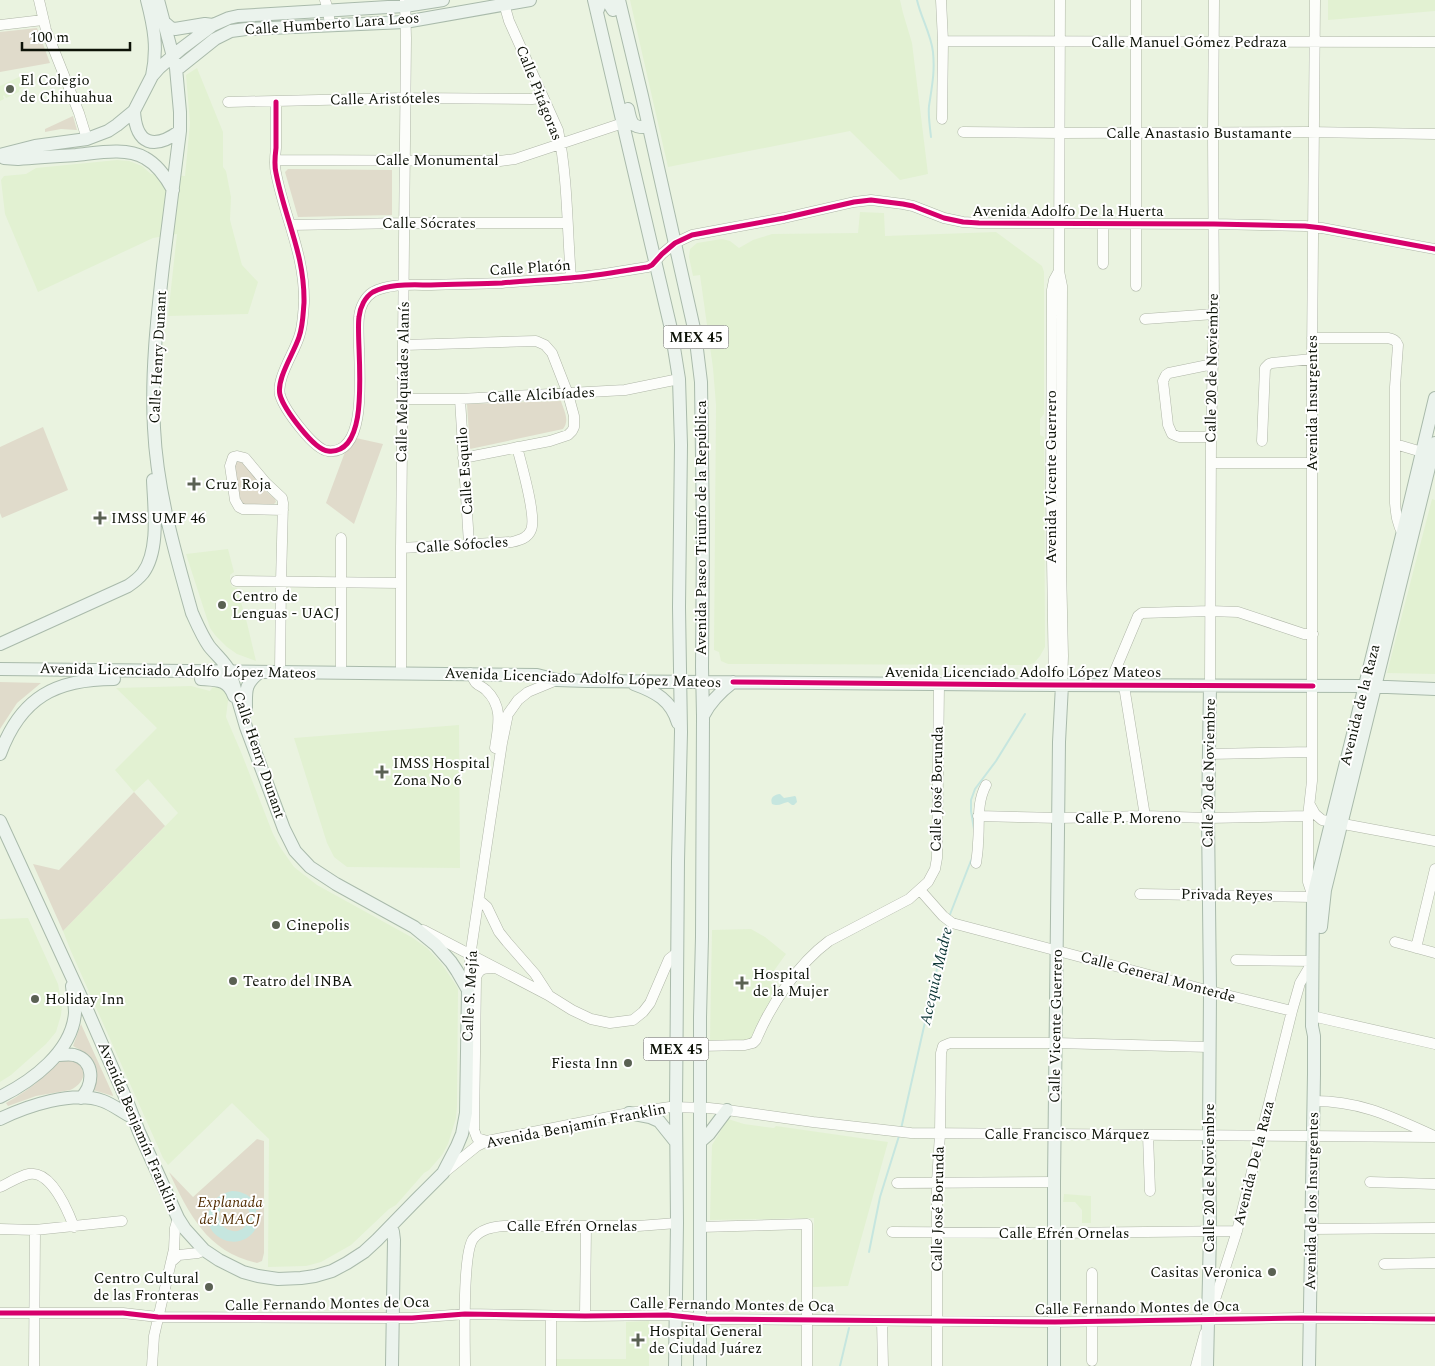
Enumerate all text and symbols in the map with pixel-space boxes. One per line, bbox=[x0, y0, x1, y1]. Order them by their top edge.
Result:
street label: Calle Humberto Lara Leos bbox=[244, 6, 420, 42]
scale bar bbox=[22, 20, 130, 52]
text: 100 m bbox=[30, 26, 69, 49]
street label: Calle Manuel Gómez Pedraza bbox=[1091, 31, 1288, 54]
street label: Calle Pitágoras bbox=[509, 42, 569, 144]
place label: El Colegio de Chihuahua bbox=[20, 69, 113, 109]
marker: El Colegio de Chihuahua bbox=[4, 83, 16, 95]
street label: Calle Aristóteles bbox=[330, 87, 440, 111]
street label: Calle Anastasio Bustamante bbox=[1106, 122, 1292, 145]
street label: Calle Monumental bbox=[375, 149, 499, 172]
street label: Avenida Adolfo De la Huerta bbox=[972, 200, 1164, 223]
street label: Calle Sócrates bbox=[382, 212, 476, 235]
street label: Calle Platón bbox=[489, 254, 572, 282]
street label: Calle Henry Dunant bbox=[143, 290, 173, 424]
street label: Calle 20 de Noviembre bbox=[1199, 293, 1225, 443]
street label: Calle Melquíades Alanís bbox=[390, 301, 416, 463]
road number: MEX 45 bbox=[664, 326, 728, 348]
street label: Avenida Insurgentes bbox=[1301, 335, 1324, 471]
street label: Calle Alcibíades bbox=[487, 381, 595, 409]
street label: Avenida Vicente Guerrero bbox=[1040, 390, 1063, 564]
street label: Avenida Paseo Triunfo de la República bbox=[690, 400, 713, 656]
street label: Calle Esquilo bbox=[450, 426, 480, 516]
place label: Cruz Roja bbox=[205, 473, 272, 496]
marker: Cruz Roja bbox=[187, 477, 201, 491]
place label: IMSS UMF 46 bbox=[111, 507, 206, 530]
marker: IMSS UMF 46 bbox=[93, 511, 107, 525]
street label: Calle Sófocles bbox=[415, 530, 509, 560]
place label: Centro de Lenguas - UACJ bbox=[232, 585, 340, 625]
marker: Centro de Lenguas - UACJ bbox=[216, 599, 228, 611]
street label: Avenida de la Raza bbox=[1334, 641, 1386, 768]
street label: Avenida Licenciado Adolfo López Mateos bbox=[39, 657, 317, 685]
street label: Avenida Licenciado Adolfo López Mateos bbox=[885, 661, 1161, 684]
street label: Avenida Licenciado Adolfo López Mateos bbox=[444, 662, 722, 694]
street label: Calle Henry Dunant bbox=[226, 688, 292, 822]
street label: Calle 20 de Noviembre bbox=[1196, 698, 1222, 848]
street label: Calle José Borunda bbox=[924, 725, 950, 852]
place label: IMSS Hospital Zona No 6 bbox=[393, 752, 490, 792]
marker: IMSS Hospital Zona No 6 bbox=[375, 765, 389, 779]
street label: Calle P. Moreno bbox=[1075, 807, 1181, 830]
street label: Privada Reyes bbox=[1181, 883, 1273, 907]
place label: Cinepolis bbox=[286, 914, 350, 937]
marker: Cinepolis bbox=[270, 919, 282, 931]
water label: Acequia Madre bbox=[913, 925, 959, 1028]
street label: Calle General Monterde bbox=[1078, 945, 1238, 1009]
street label: Calle S. Mejía bbox=[456, 949, 484, 1042]
street label: Calle Vicente Guerrero bbox=[1043, 949, 1069, 1103]
place label: Hospital de la Mujer bbox=[753, 963, 829, 1003]
place label: Teatro del INBA bbox=[243, 970, 353, 993]
marker: Teatro del INBA bbox=[227, 975, 239, 987]
marker: Hospital de la Mujer bbox=[735, 976, 749, 990]
place label: Holiday Inn bbox=[45, 988, 125, 1011]
marker: Holiday Inn bbox=[29, 993, 41, 1005]
street label: Avenida Benjamín Franklin bbox=[92, 1038, 184, 1216]
road number: MEX 45 bbox=[644, 1038, 708, 1060]
place label: Fiesta Inn bbox=[551, 1052, 618, 1075]
marker: Fiesta Inn bbox=[622, 1057, 634, 1069]
street label: Avenida Benjamín Franklin bbox=[484, 1097, 668, 1155]
street label: Avenida De la Raza bbox=[1227, 1098, 1281, 1228]
street label: Calle 20 de Noviembre bbox=[1198, 1103, 1221, 1253]
street label: Avenida de los Insurgentes bbox=[1299, 1112, 1325, 1290]
street label: Calle Francisco Márquez bbox=[984, 1123, 1150, 1146]
street label: Calle José Borunda bbox=[925, 1145, 951, 1272]
park label: Explanada del MACJ bbox=[197, 1191, 263, 1231]
street label: Calle Efrén Ornelas bbox=[507, 1215, 637, 1238]
street label: Calle Efrén Ornelas bbox=[999, 1222, 1129, 1245]
place label: Casitas Veronica bbox=[1150, 1261, 1263, 1284]
marker: Casitas Veronica bbox=[1266, 1266, 1278, 1278]
place label: Centro Cultural de las Fronteras bbox=[94, 1267, 199, 1307]
marker: Centro Cultural de las Fronteras bbox=[203, 1281, 215, 1293]
street label: Calle Fernando Montes de Oca bbox=[224, 1291, 430, 1317]
street label: Calle Fernando Montes de Oca bbox=[629, 1292, 835, 1318]
street label: Calle Fernando Montes de Oca bbox=[1034, 1295, 1240, 1321]
place label: Hospital General de Ciudad Juárez bbox=[649, 1320, 762, 1360]
marker: Hospital General de Ciudad Juárez bbox=[631, 1333, 645, 1347]

